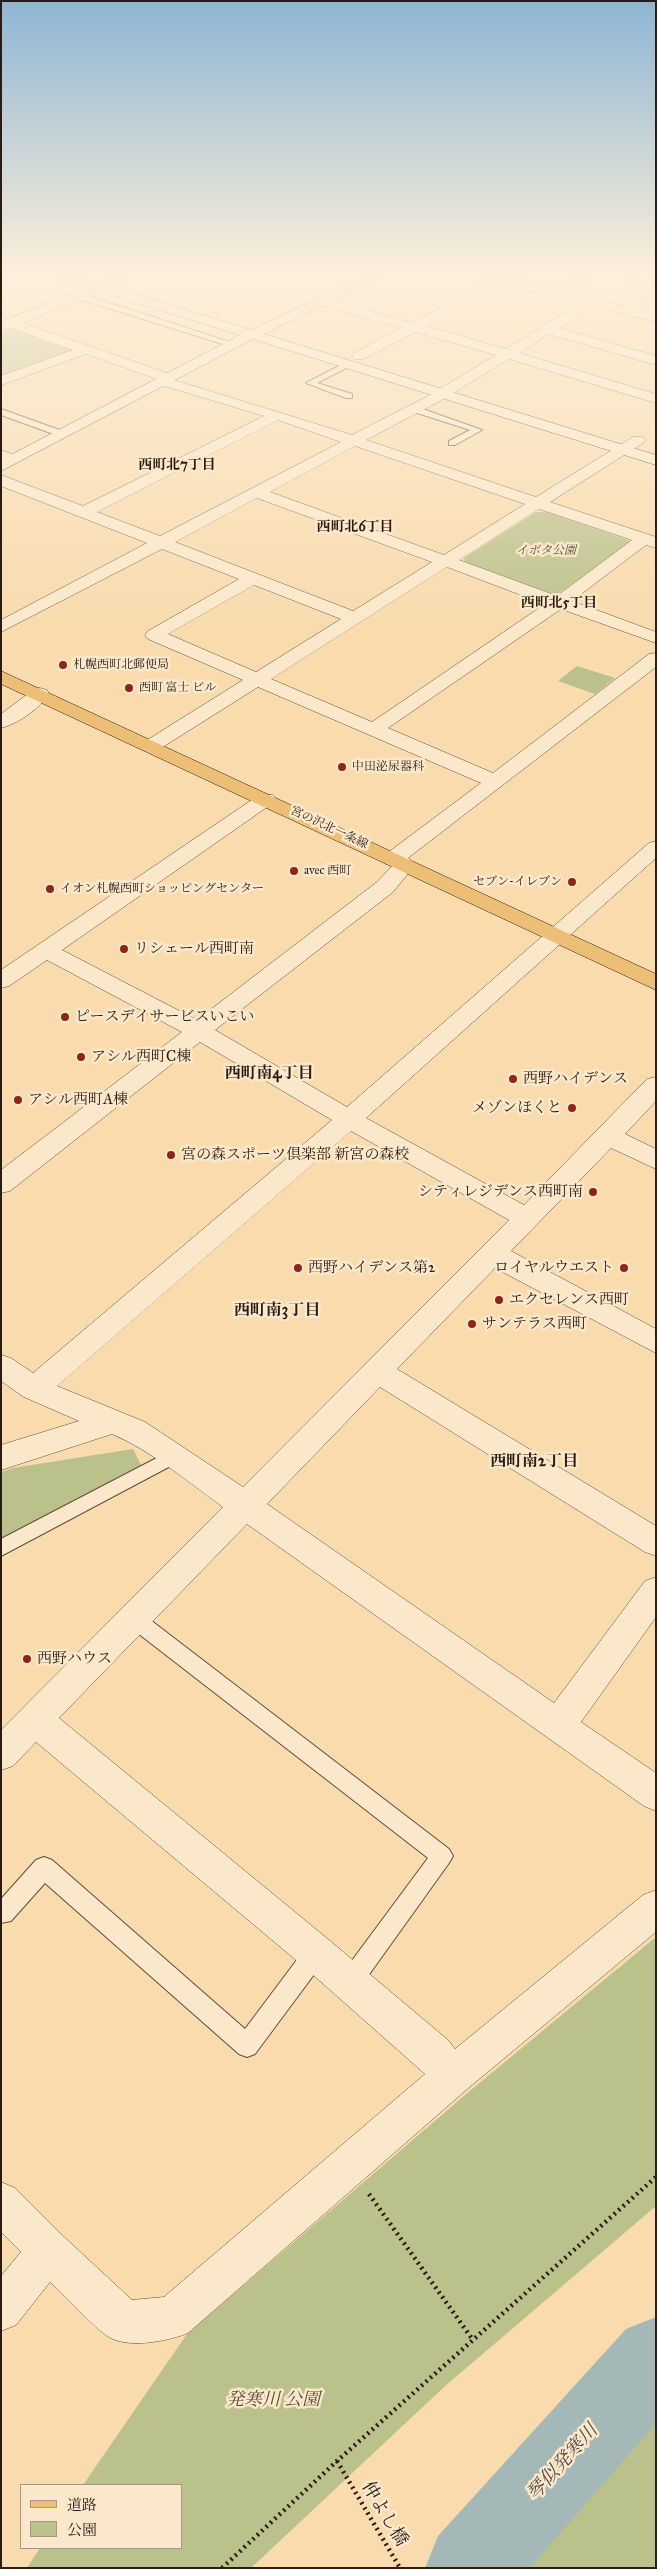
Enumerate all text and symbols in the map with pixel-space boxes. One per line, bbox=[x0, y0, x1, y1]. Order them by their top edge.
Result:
district label: 西町北7丁目 bbox=[138, 458, 216, 474]
district label: 西町北6丁目 bbox=[316, 520, 394, 536]
park label: イボタ公園 bbox=[516, 544, 576, 558]
district label: 西町北5丁目 bbox=[521, 596, 597, 612]
place label: 札幌西町北郵便局 bbox=[73, 658, 169, 672]
marker: 札幌西町北郵便局 bbox=[57, 659, 69, 671]
place label: 西町 富士 ビル bbox=[139, 681, 216, 695]
marker: 西町 富士 ビル bbox=[123, 682, 135, 694]
place label: 中田泌尿器科 bbox=[352, 760, 424, 774]
marker: 中田泌尿器科 bbox=[336, 761, 348, 773]
street label: 宮の沢北一条線 bbox=[288, 804, 370, 852]
place label: avec 西町 bbox=[304, 864, 351, 878]
marker: avec 西町 bbox=[288, 865, 300, 877]
place label: セブン-イレブン bbox=[473, 875, 562, 889]
marker: セブン-イレブン bbox=[566, 876, 578, 888]
place label: イオン札幌西町ショッピングセンター bbox=[60, 882, 264, 896]
marker: イオン札幌西町ショッピングセンター bbox=[44, 883, 56, 895]
place label: リシェール西町南 bbox=[134, 940, 254, 958]
marker: リシェール西町南 bbox=[118, 943, 130, 955]
place label: ピースデイサービスいこい bbox=[75, 1008, 254, 1026]
marker: ピースデイサービスいこい bbox=[59, 1011, 71, 1023]
place label: アシル西町C棟 bbox=[91, 1048, 191, 1066]
marker: アシル西町C棟 bbox=[75, 1051, 87, 1063]
district label: 西町南4丁目 bbox=[225, 1064, 313, 1084]
place label: 西野ハイデンス bbox=[523, 1070, 628, 1088]
marker: 西野ハイデンス bbox=[507, 1073, 519, 1085]
place label: アシル西町A棟 bbox=[28, 1091, 128, 1109]
marker: アシル西町A棟 bbox=[12, 1094, 24, 1106]
place label: メゾンほくと bbox=[472, 1099, 562, 1117]
marker: メゾンほくと bbox=[566, 1102, 578, 1114]
place label: 宮の森スポーツ倶楽部 新宮の森校 bbox=[181, 1146, 409, 1164]
marker: 宮の森スポーツ倶楽部 新宮の森校 bbox=[165, 1149, 177, 1161]
place label: シティレジデンス西町南 bbox=[418, 1183, 583, 1201]
marker: シティレジデンス西町南 bbox=[587, 1186, 599, 1198]
place label: 西野ハイデンス第2 bbox=[308, 1259, 435, 1277]
place label: ロイヤルウエスト bbox=[494, 1259, 614, 1277]
marker: 西野ハイデンス第2 bbox=[292, 1262, 304, 1274]
marker: ロイヤルウエスト bbox=[618, 1262, 630, 1274]
place label: エクセレンス西町 bbox=[509, 1291, 629, 1309]
marker: エクセレンス西町 bbox=[493, 1294, 505, 1306]
district label: 西町南3丁目 bbox=[234, 1301, 320, 1321]
place label: サンテラス西町 bbox=[482, 1315, 587, 1333]
marker: サンテラス西町 bbox=[466, 1318, 478, 1330]
district label: 西町南2丁目 bbox=[490, 1452, 578, 1472]
place label: 西野ハウス bbox=[37, 1650, 112, 1668]
marker: 西野ハウス bbox=[21, 1653, 33, 1665]
park label: 発寒川 公園 bbox=[226, 2390, 320, 2412]
water label: 琴似発寒川 bbox=[523, 2420, 603, 2506]
street label: 仲よし橋 bbox=[356, 2478, 412, 2550]
legend bbox=[20, 2484, 182, 2549]
text: 道路 bbox=[67, 2496, 97, 2514]
text: 公園 bbox=[67, 2521, 97, 2539]

